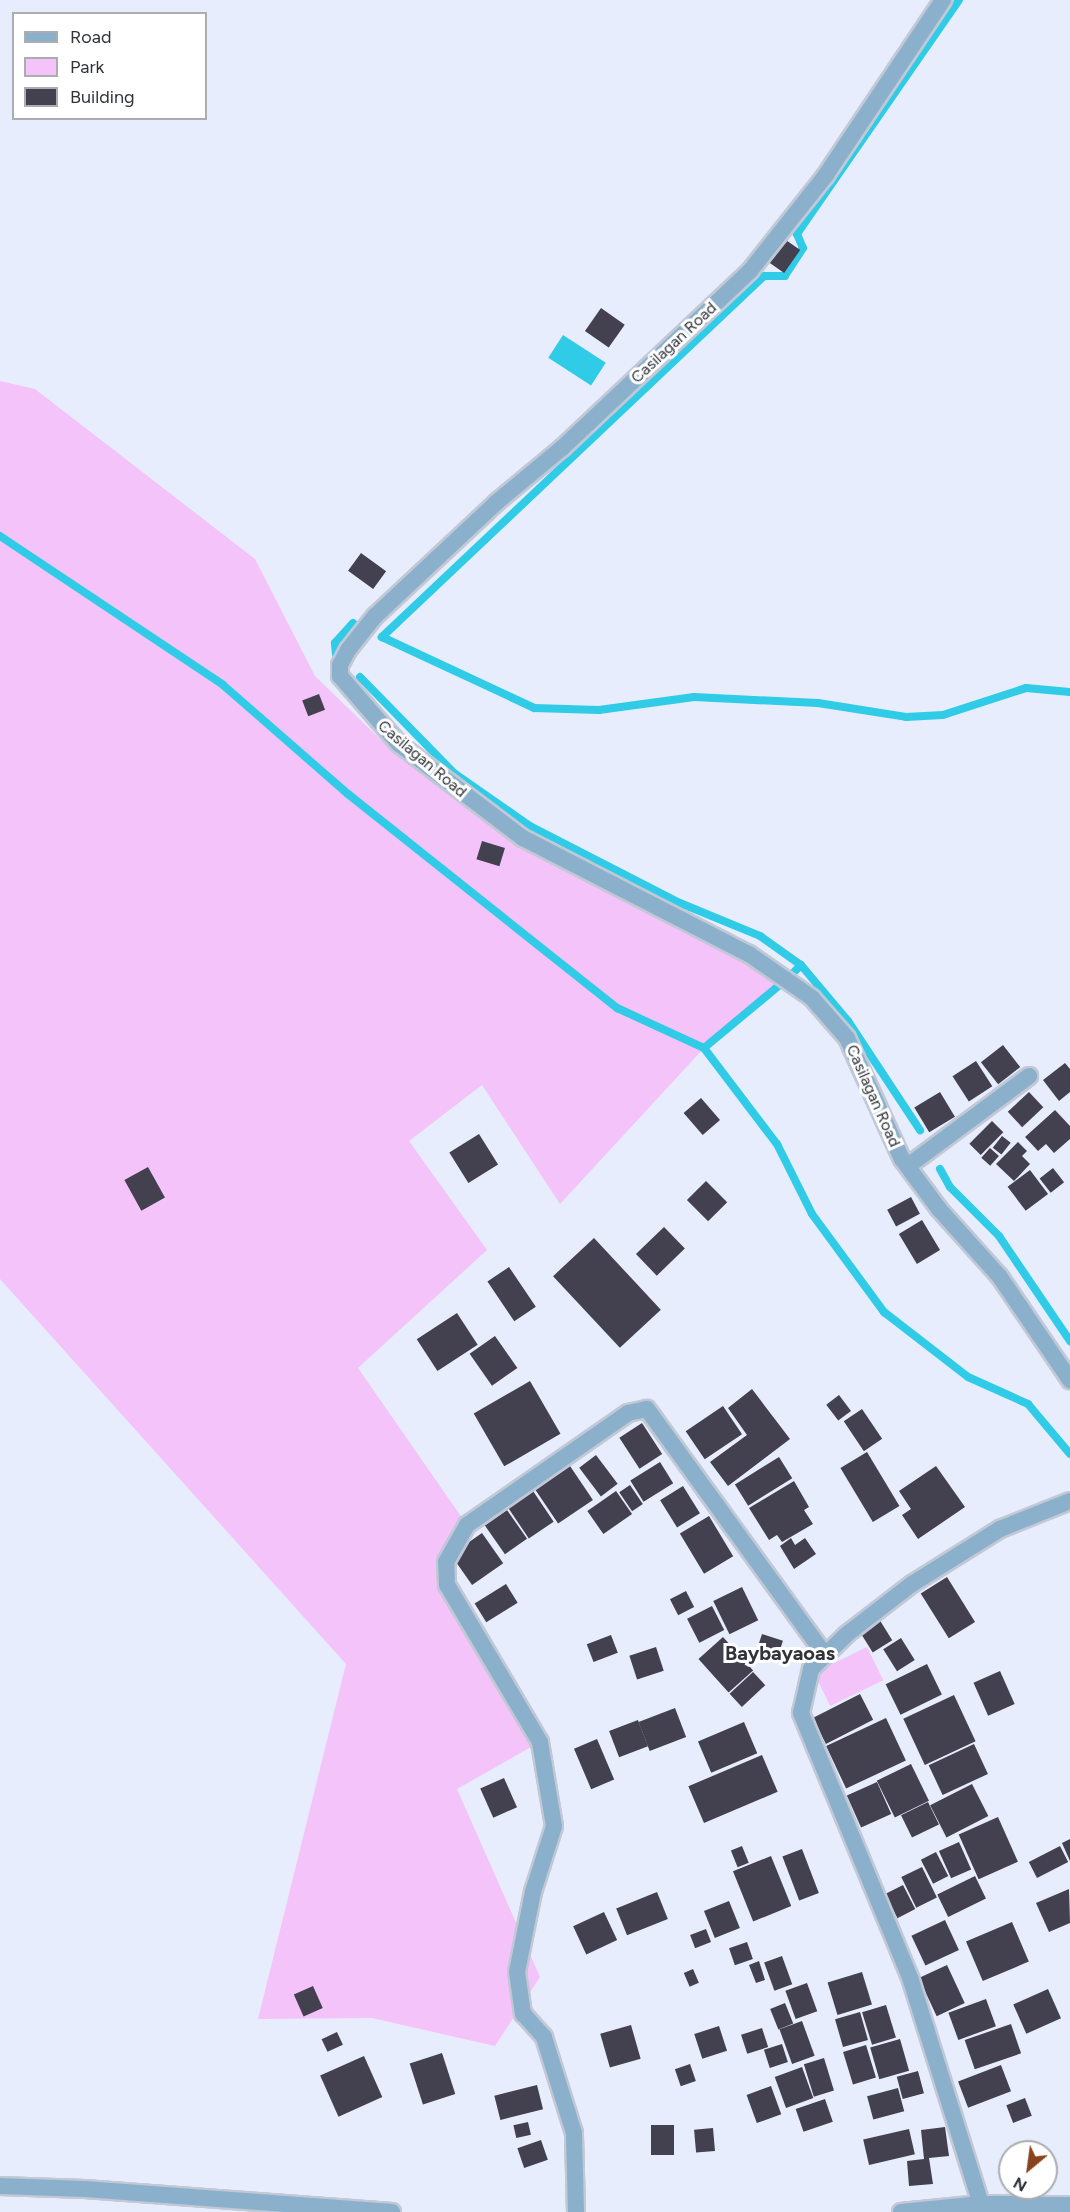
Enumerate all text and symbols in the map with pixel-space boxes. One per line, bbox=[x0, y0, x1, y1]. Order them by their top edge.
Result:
legend bbox=[12, 12, 207, 120]
text: Road bbox=[70, 26, 111, 48]
text: Park bbox=[70, 56, 104, 78]
text: Building bbox=[70, 86, 135, 108]
street label: Casilagan Road bbox=[627, 299, 721, 387]
street label: Casilagan Road bbox=[374, 716, 470, 802]
street label: Casilagan Road bbox=[842, 1042, 904, 1150]
district label: Baybayaoas bbox=[725, 1641, 835, 1665]
north arrow bbox=[998, 2140, 1058, 2200]
text: N bbox=[1010, 2173, 1030, 2196]

